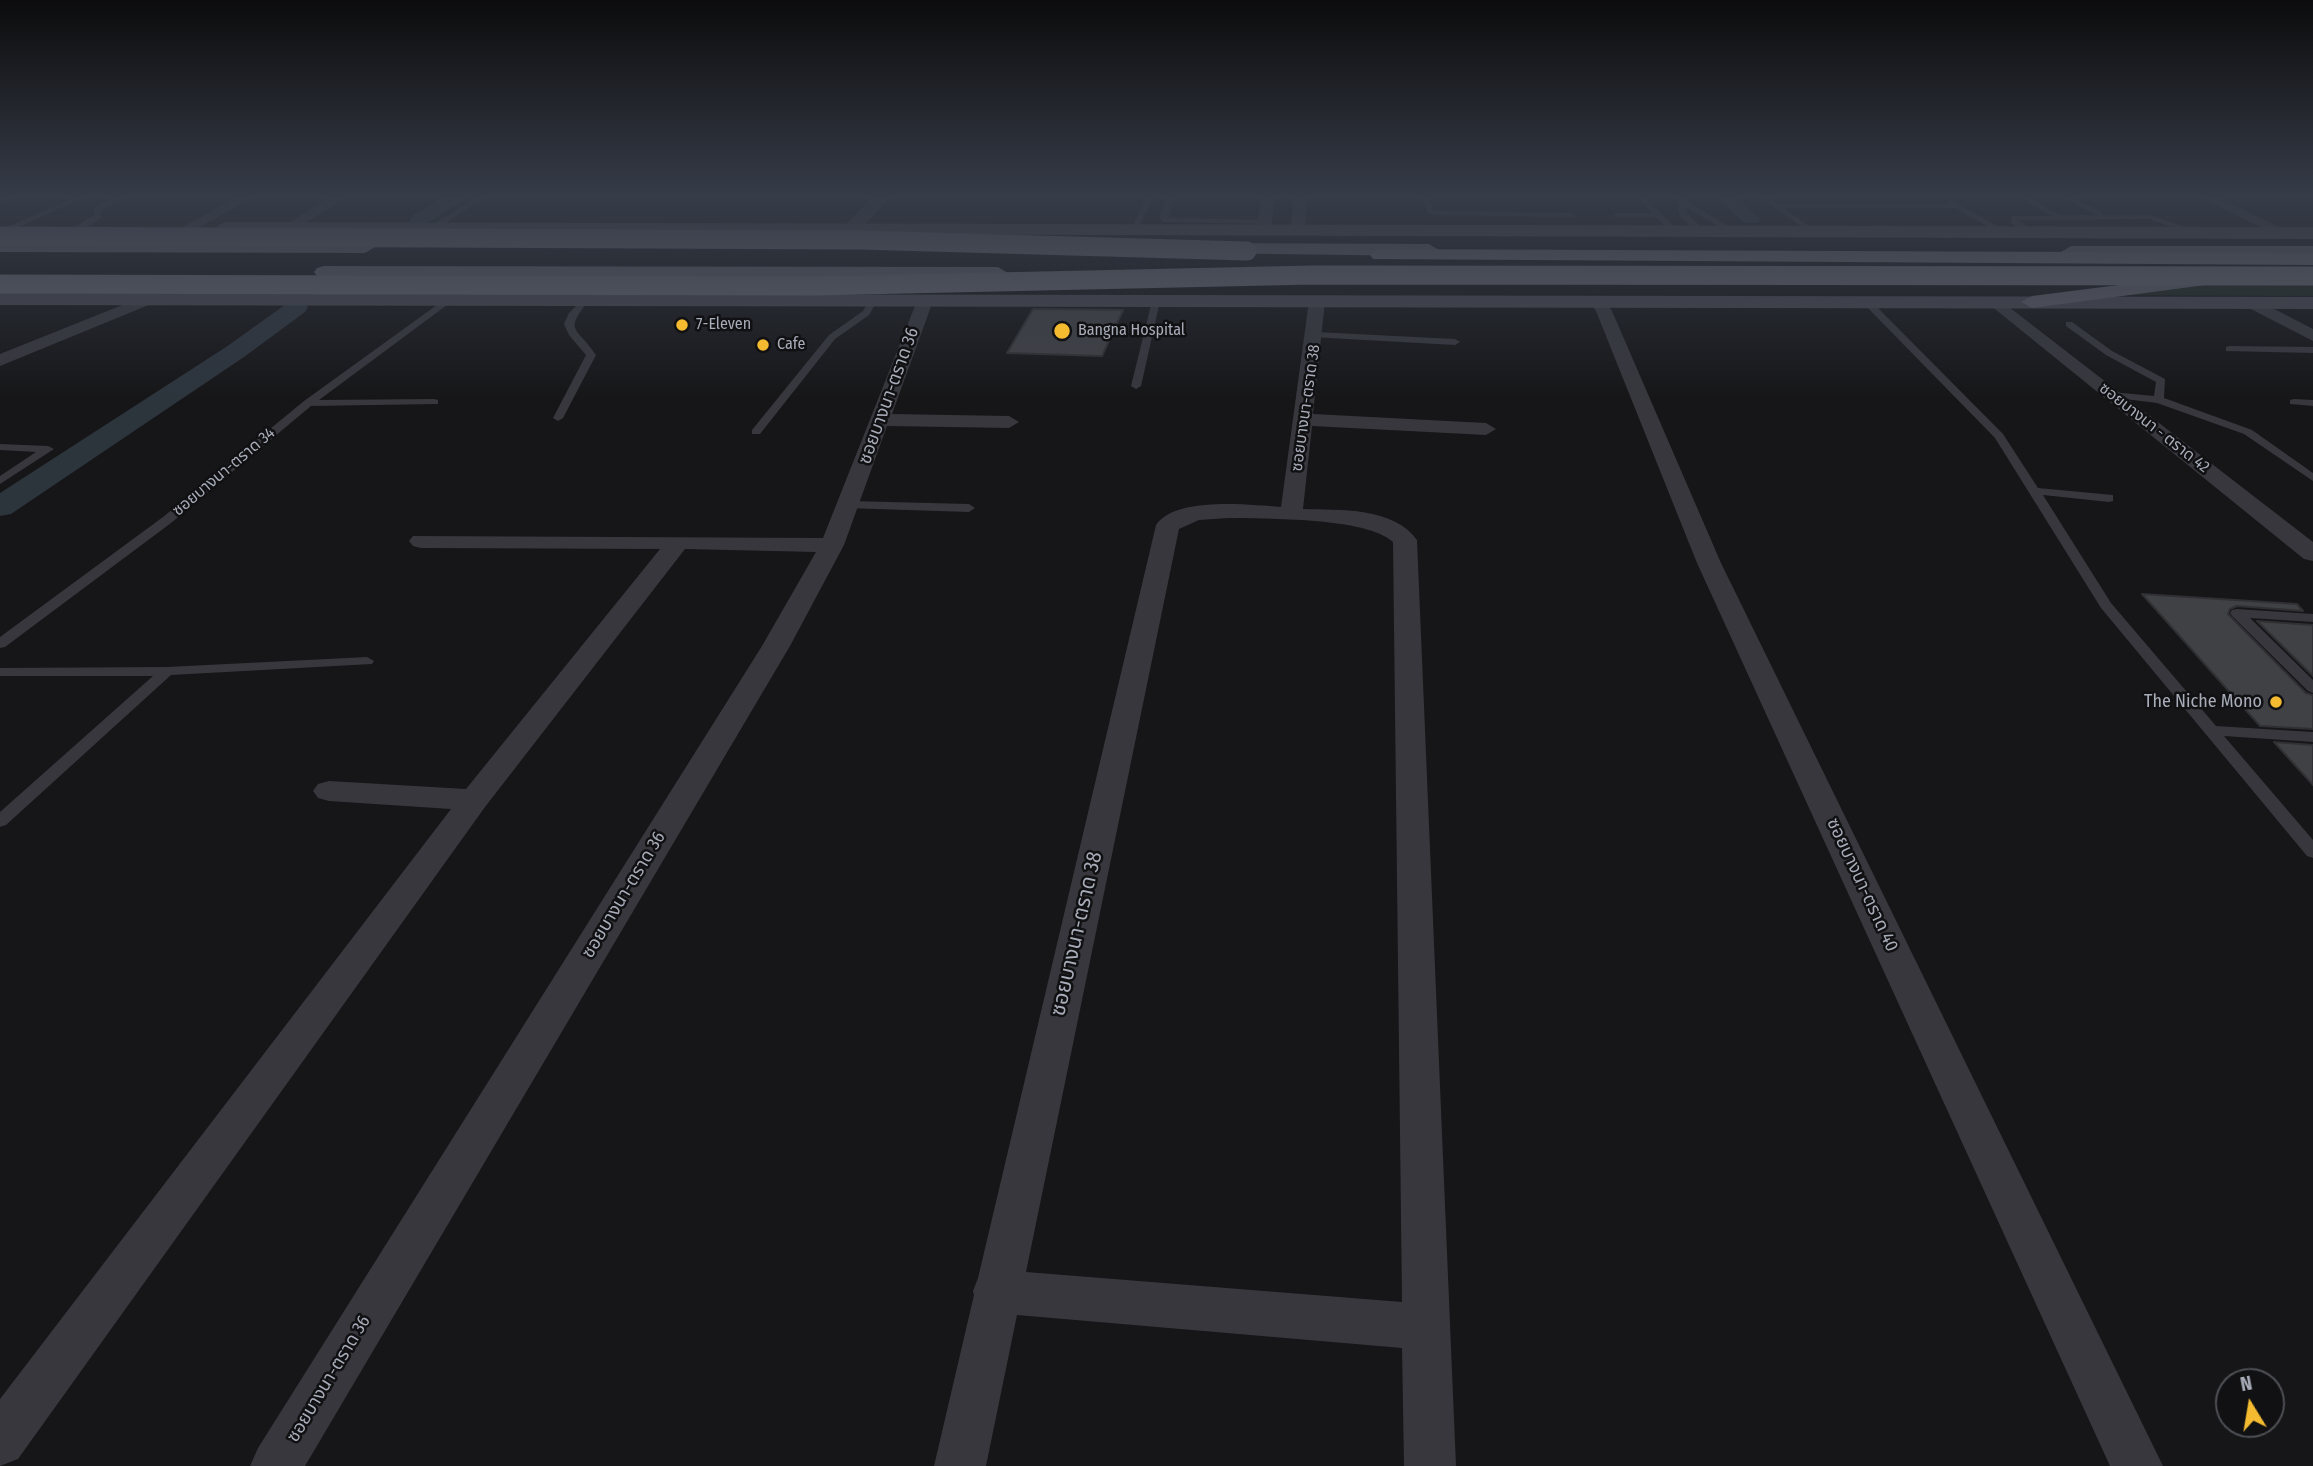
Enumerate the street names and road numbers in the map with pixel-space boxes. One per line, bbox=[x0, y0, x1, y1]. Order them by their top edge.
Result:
street label: ซอยบางนา-ตราด 36 bbox=[854, 325, 924, 467]
street label: ซอยบางนา-ตราด 38 bbox=[1288, 343, 1324, 473]
street label: ซอยบางนา - ตราด 42 bbox=[2095, 379, 2213, 477]
street label: ซอยบางนา-ตราด 34 bbox=[169, 424, 279, 520]
street label: ซอยบางนา-ตราด 40 bbox=[1822, 815, 1902, 955]
street label: ซอยบางนา-ตราด 36 bbox=[578, 828, 670, 962]
street label: ซอยบางนา-ตราด 38 bbox=[1046, 849, 1108, 1019]
street label: ซอยบางนา-ตราด 36 bbox=[283, 1312, 375, 1446]

